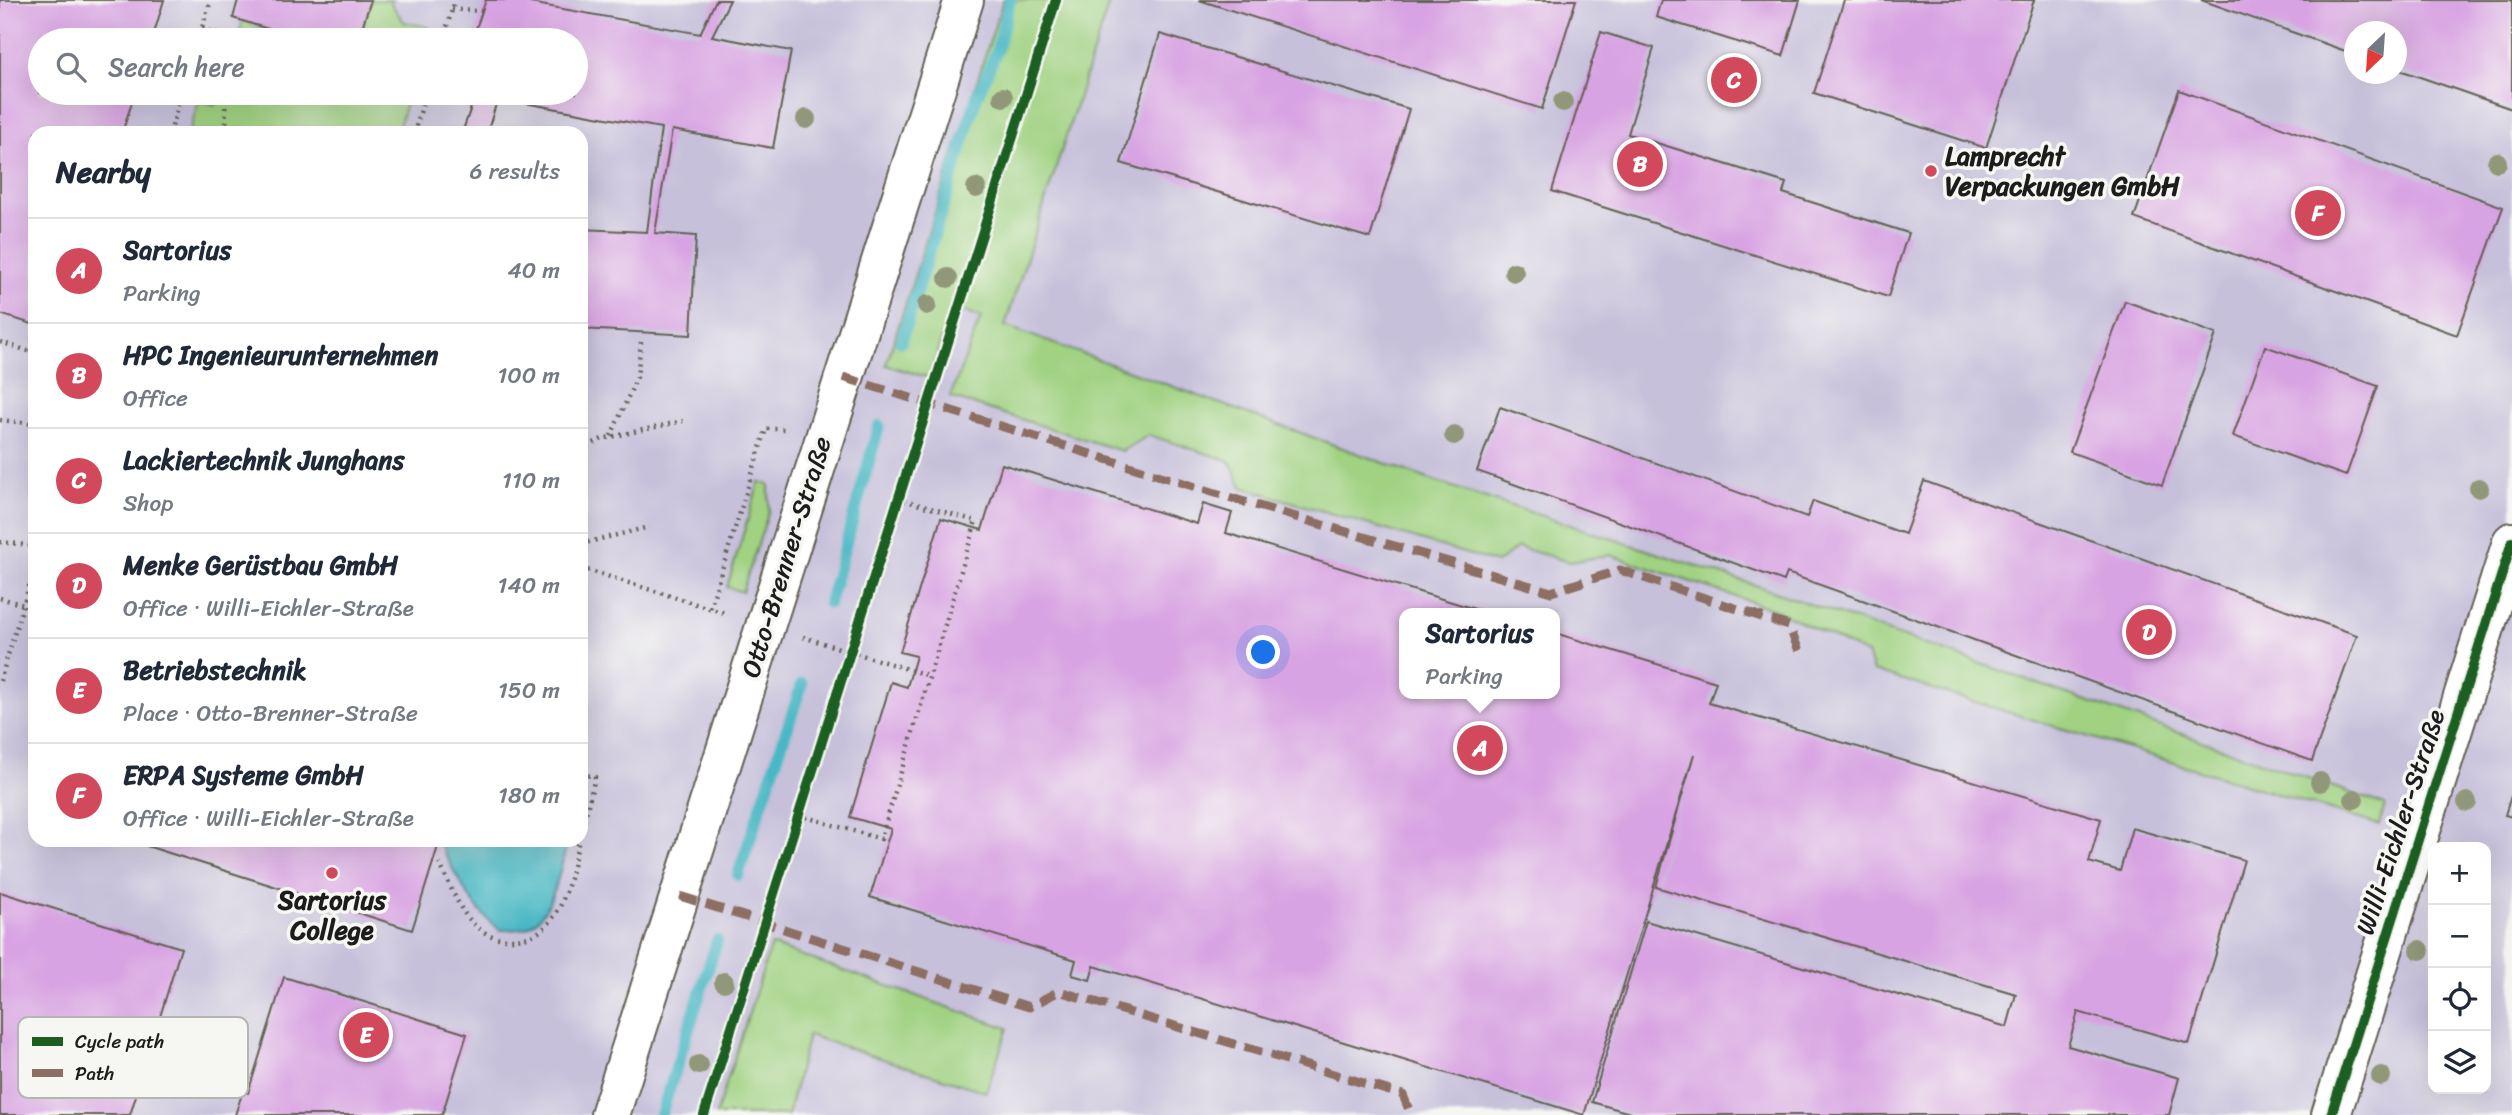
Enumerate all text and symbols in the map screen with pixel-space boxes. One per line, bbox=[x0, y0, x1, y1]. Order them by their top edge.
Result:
north arrow bbox=[2344, 21, 2407, 84]
search box bbox=[28, 28, 588, 105]
text: Search here bbox=[108, 44, 245, 90]
icon: search bbox=[52, 48, 90, 86]
pin: C bbox=[1711, 54, 1757, 106]
place label: Lamprecht Verpackungen GmbH bbox=[1945, 133, 2180, 209]
pin: B bbox=[1617, 138, 1663, 190]
text: Nearby bbox=[56, 145, 151, 199]
text: 6 results bbox=[470, 151, 560, 192]
marker: Lamprecht Verpackungen GmbH bbox=[1923, 163, 1939, 179]
pin: F bbox=[2295, 187, 2341, 239]
text: Sartorius bbox=[123, 227, 231, 273]
text: A bbox=[71, 250, 87, 291]
text: 40 m bbox=[507, 250, 560, 291]
text: Parking bbox=[123, 273, 201, 314]
text: HPC Ingenieurunternehmen bbox=[123, 332, 438, 378]
text: B bbox=[72, 355, 86, 396]
text: 100 m bbox=[497, 355, 560, 396]
text: Office bbox=[123, 378, 188, 419]
street label: Otto-Brenner-Straße bbox=[727, 431, 845, 683]
text: Lackiertechnik Junghans bbox=[123, 437, 404, 483]
text: C bbox=[72, 460, 86, 501]
text: 110 m bbox=[502, 460, 560, 501]
text: Shop bbox=[123, 483, 173, 524]
text: Menke Gerüstbau GmbH bbox=[123, 542, 398, 588]
text: D bbox=[72, 565, 86, 606]
text: 140 m bbox=[498, 565, 560, 606]
text: Office · Willi-Eichler-Straße bbox=[123, 588, 414, 629]
pin: D bbox=[2126, 606, 2172, 658]
popup bbox=[1399, 608, 1560, 699]
text: Sartorius bbox=[1425, 610, 1534, 656]
your location bbox=[1246, 635, 1280, 669]
text: Betriebstechnik bbox=[123, 647, 307, 693]
text: Parking bbox=[1425, 656, 1503, 697]
text: E bbox=[73, 670, 85, 711]
text: 150 m bbox=[498, 670, 560, 711]
text: Place · Otto-Brenner-Straße bbox=[123, 693, 418, 734]
street label: Willi-Eichler-Straße bbox=[2342, 703, 2458, 941]
pin: A bbox=[1457, 722, 1503, 774]
text: ERPA Systeme GmbH bbox=[123, 752, 364, 798]
text: F bbox=[73, 775, 85, 816]
text: 180 m bbox=[498, 775, 560, 816]
text: Office · Willi-Eichler-Straße bbox=[123, 798, 414, 839]
map controls bbox=[2428, 842, 2491, 1094]
button: + bbox=[2428, 842, 2491, 905]
marker: Sartorius College bbox=[324, 865, 340, 881]
place label: Sartorius College bbox=[277, 877, 387, 953]
button: − bbox=[2428, 905, 2491, 968]
button: locate bbox=[2428, 968, 2491, 1031]
pin: E bbox=[343, 1009, 389, 1061]
legend bbox=[18, 1017, 248, 1098]
text: Cycle path bbox=[75, 1025, 164, 1058]
button: layers bbox=[2428, 1031, 2491, 1094]
text: Path bbox=[75, 1057, 114, 1090]

